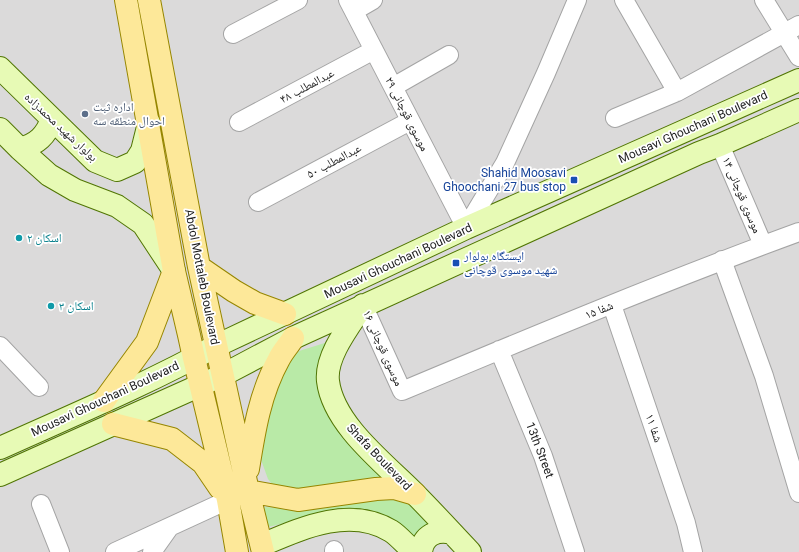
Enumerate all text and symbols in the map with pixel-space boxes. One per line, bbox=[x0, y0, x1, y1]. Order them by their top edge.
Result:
street label: عبدالمطلب ۴۸ bbox=[277, 66, 337, 107]
street label: موسوی قوچانی ۲۹ bbox=[382, 74, 432, 154]
street label: Mousavi Ghouchani Boulevard bbox=[616, 88, 770, 166]
street label: بولوار شهید محمدزاده bbox=[21, 90, 100, 165]
place label: اداره ثبت احوال منطقه سه bbox=[93, 100, 165, 128]
marker: اداره ثبت احوال منطقه سه bbox=[80, 109, 90, 119]
street label: عبدالمطلب ۵۰ bbox=[304, 141, 364, 182]
street label: موسوی قوچانی ۱۴ bbox=[720, 155, 764, 235]
place label: Shahid Moosavi Ghoochani 27 bus stop bbox=[443, 166, 566, 194]
marker: Shahid Moosavi Ghoochani 27 bus stop bbox=[569, 175, 579, 185]
street label: Abdol Mottaleb Boulevard bbox=[182, 208, 222, 346]
street label: Mousavi Ghouchani Boulevard bbox=[322, 221, 474, 301]
place label: اسکان ۲ bbox=[27, 231, 62, 245]
marker: اسکان ۲ bbox=[14, 233, 24, 243]
place label: ایستگاه بولوار شهید موسوی قوچانی bbox=[463, 249, 557, 277]
marker: ایستگاه بولوار شهید موسوی قوچانی bbox=[451, 258, 461, 268]
street label: شفا ۱۵ bbox=[583, 298, 615, 322]
place label: اسکان ۳ bbox=[59, 299, 94, 313]
marker: اسکان ۳ bbox=[46, 301, 56, 311]
street label: موسوی قوچانی ۱۶ bbox=[360, 308, 406, 388]
street label: Mousavi Ghouchani Boulevard bbox=[29, 359, 181, 439]
street label: شفا ۱۱ bbox=[643, 412, 665, 444]
street label: 13th Street bbox=[523, 420, 557, 480]
street label: Shafa Boulevard bbox=[344, 421, 414, 493]

